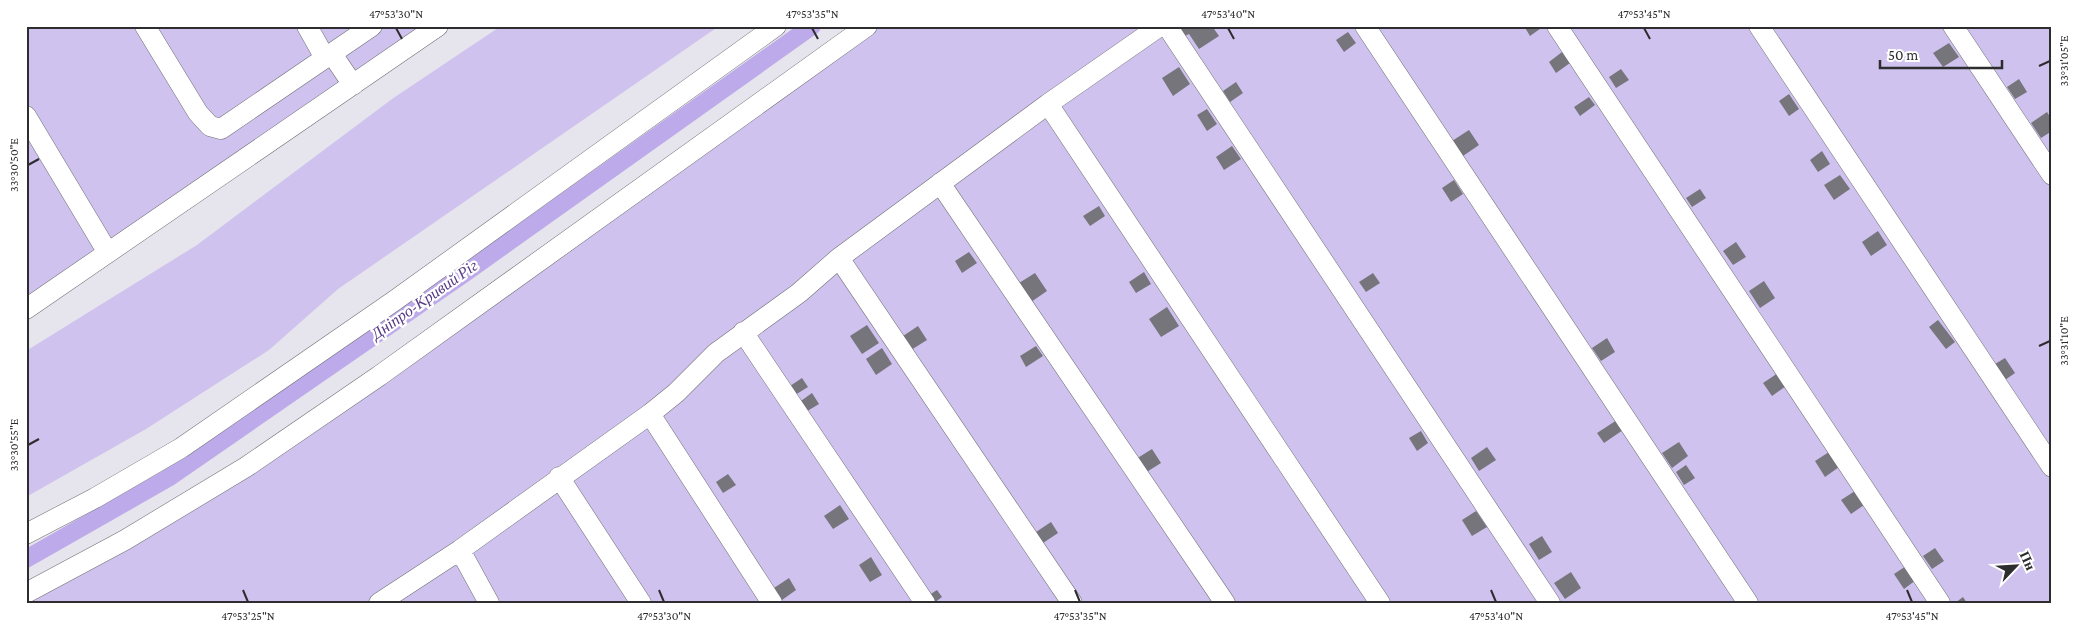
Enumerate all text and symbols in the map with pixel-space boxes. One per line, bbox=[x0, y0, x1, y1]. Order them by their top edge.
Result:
text: 47°53'30"N bbox=[369, 7, 423, 21]
text: 47°53'35"N bbox=[785, 7, 839, 21]
text: 47°53'40"N bbox=[1201, 7, 1255, 21]
text: 47°53'45"N bbox=[1617, 7, 1671, 21]
text: 33°31'05"E bbox=[2057, 35, 2071, 86]
scale bar bbox=[1880, 38, 2003, 70]
text: 50 m bbox=[1888, 47, 1918, 63]
text: 33°30'50"E bbox=[7, 138, 21, 192]
water label: Дніпро-Кривий Ріг bbox=[366, 256, 481, 344]
text: 33°31'10"E bbox=[2057, 316, 2071, 366]
text: 33°30'55"E bbox=[7, 418, 21, 471]
north arrow bbox=[1990, 542, 2040, 592]
text: Пн bbox=[2017, 549, 2039, 572]
text: 47°53'25"N bbox=[221, 609, 275, 623]
text: 47°53'30"N bbox=[637, 609, 691, 623]
text: 47°53'35"N bbox=[1053, 609, 1107, 623]
text: 47°53'40"N bbox=[1469, 609, 1523, 623]
text: 47°53'45"N bbox=[1885, 609, 1939, 623]

